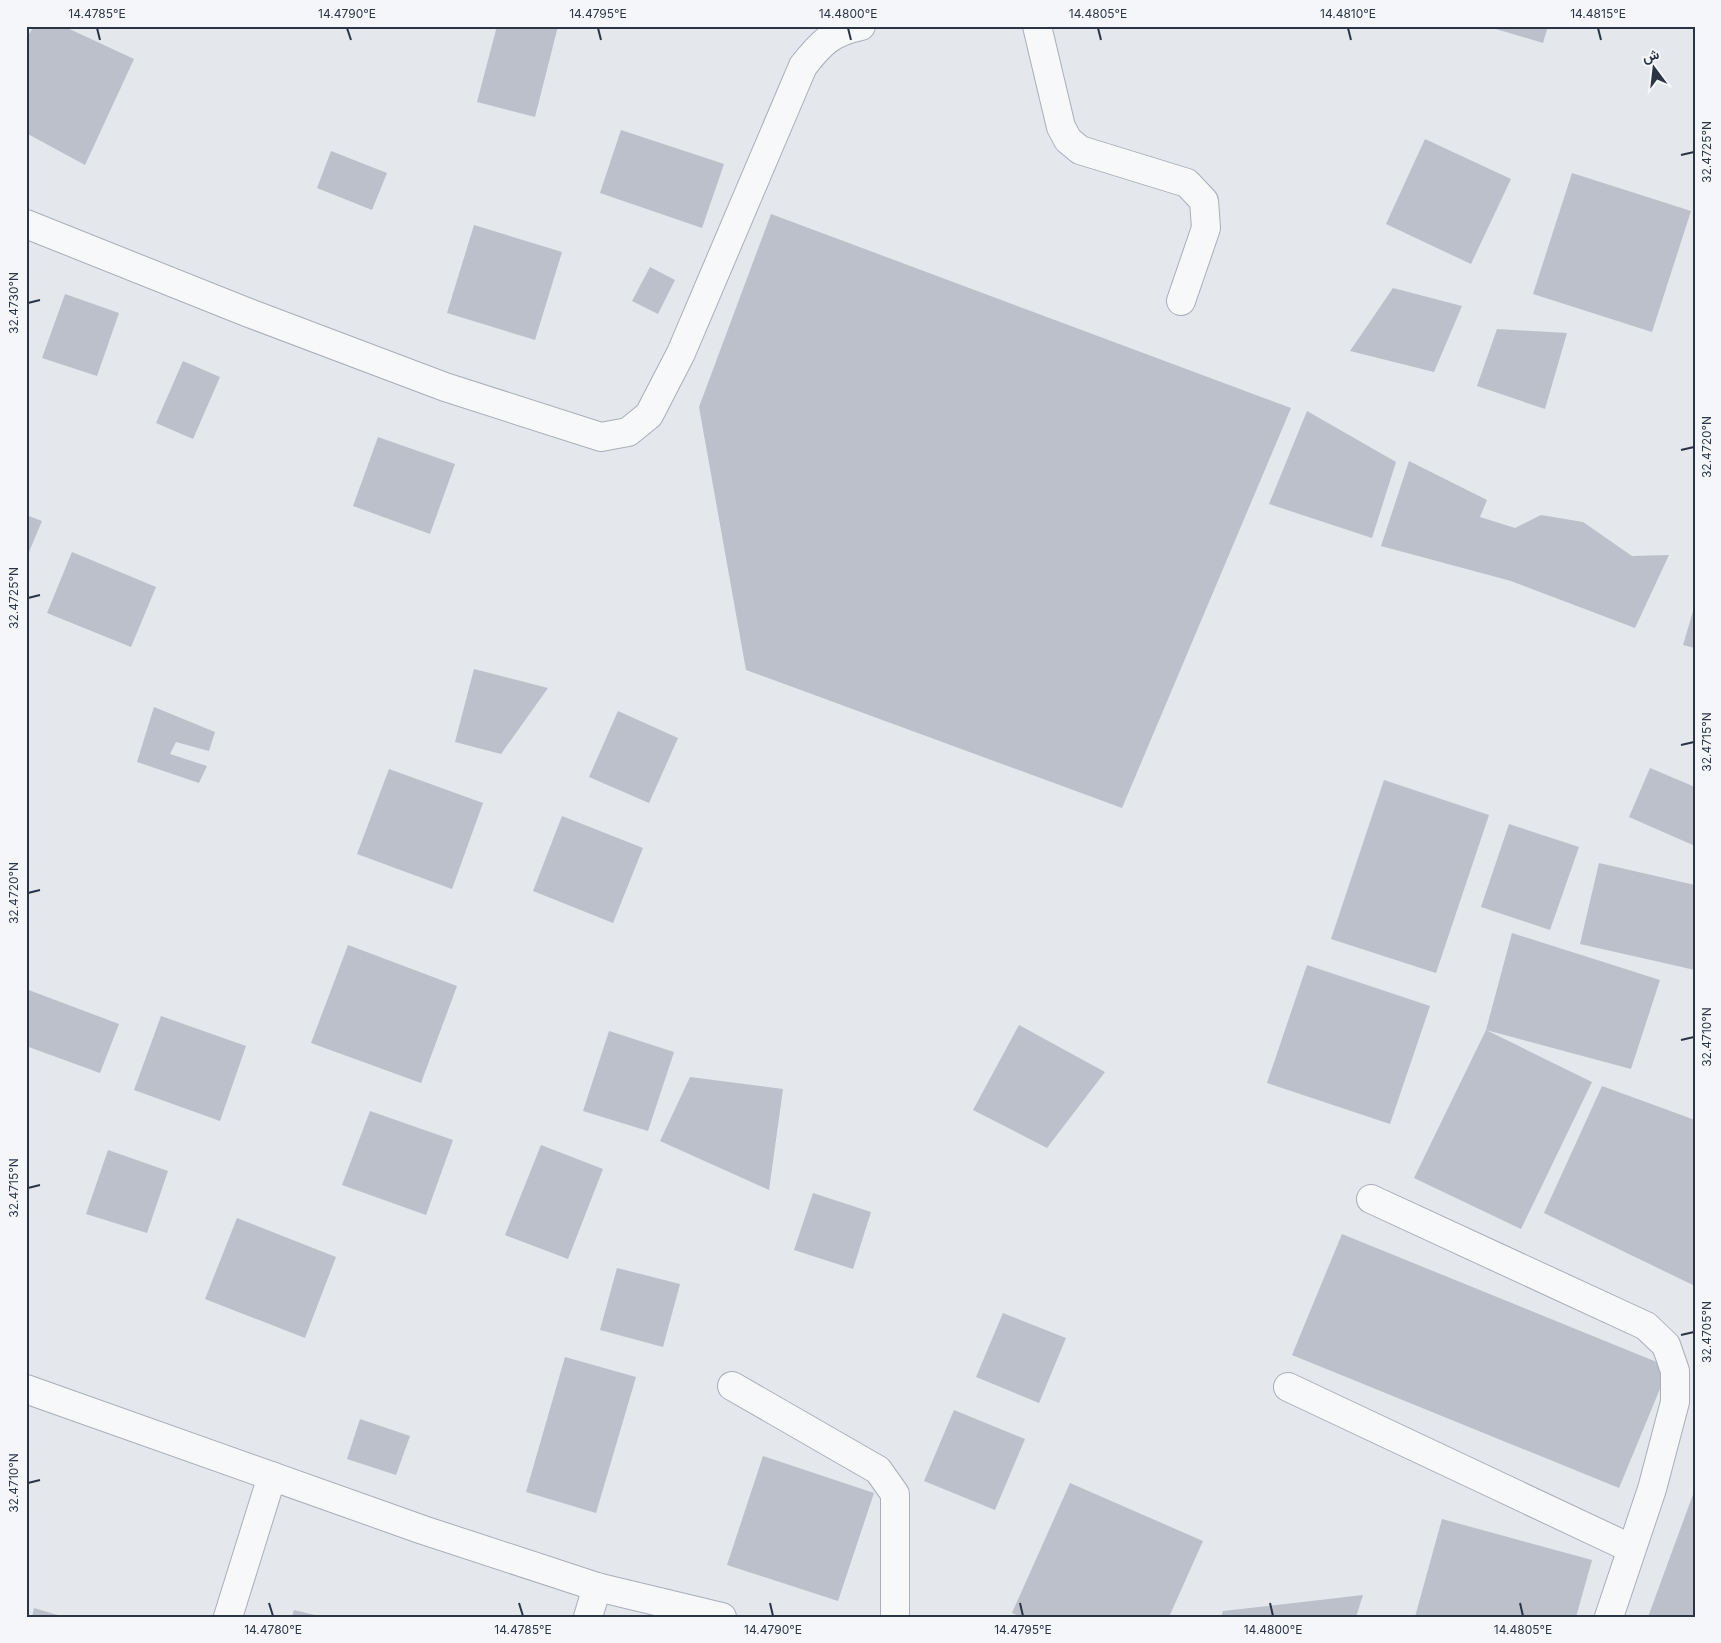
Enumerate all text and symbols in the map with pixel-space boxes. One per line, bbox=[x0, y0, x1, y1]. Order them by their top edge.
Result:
text: 14.4785°E bbox=[68, 6, 126, 21]
text: 14.4790°E bbox=[318, 6, 376, 21]
text: 14.4795°E bbox=[569, 6, 627, 21]
text: 14.4800°E bbox=[819, 6, 877, 21]
text: 14.4805°E bbox=[1069, 6, 1127, 21]
text: 14.4810°E bbox=[1320, 6, 1376, 21]
text: 14.4815°E bbox=[1570, 6, 1626, 21]
north arrow bbox=[1628, 42, 1678, 92]
text: ش bbox=[1640, 45, 1661, 66]
text: 32.4725°N bbox=[1699, 121, 1714, 183]
text: 32.4730°N bbox=[6, 272, 21, 334]
text: 32.4720°N bbox=[1699, 416, 1714, 478]
text: 32.4725°N bbox=[6, 567, 21, 629]
text: 32.4715°N bbox=[1699, 712, 1714, 772]
text: 32.4720°N bbox=[6, 862, 21, 924]
text: 32.4710°N bbox=[1699, 1007, 1714, 1067]
text: 32.4715°N bbox=[6, 1158, 21, 1218]
text: 32.4705°N bbox=[1699, 1301, 1714, 1363]
text: 32.4710°N bbox=[6, 1453, 21, 1513]
text: 14.4780°E bbox=[244, 1622, 302, 1637]
text: 14.4785°E bbox=[494, 1622, 552, 1637]
text: 14.4790°E bbox=[744, 1622, 802, 1637]
text: 14.4795°E bbox=[994, 1622, 1052, 1637]
text: 14.4800°E bbox=[1244, 1622, 1302, 1637]
text: 14.4805°E bbox=[1494, 1622, 1552, 1637]

